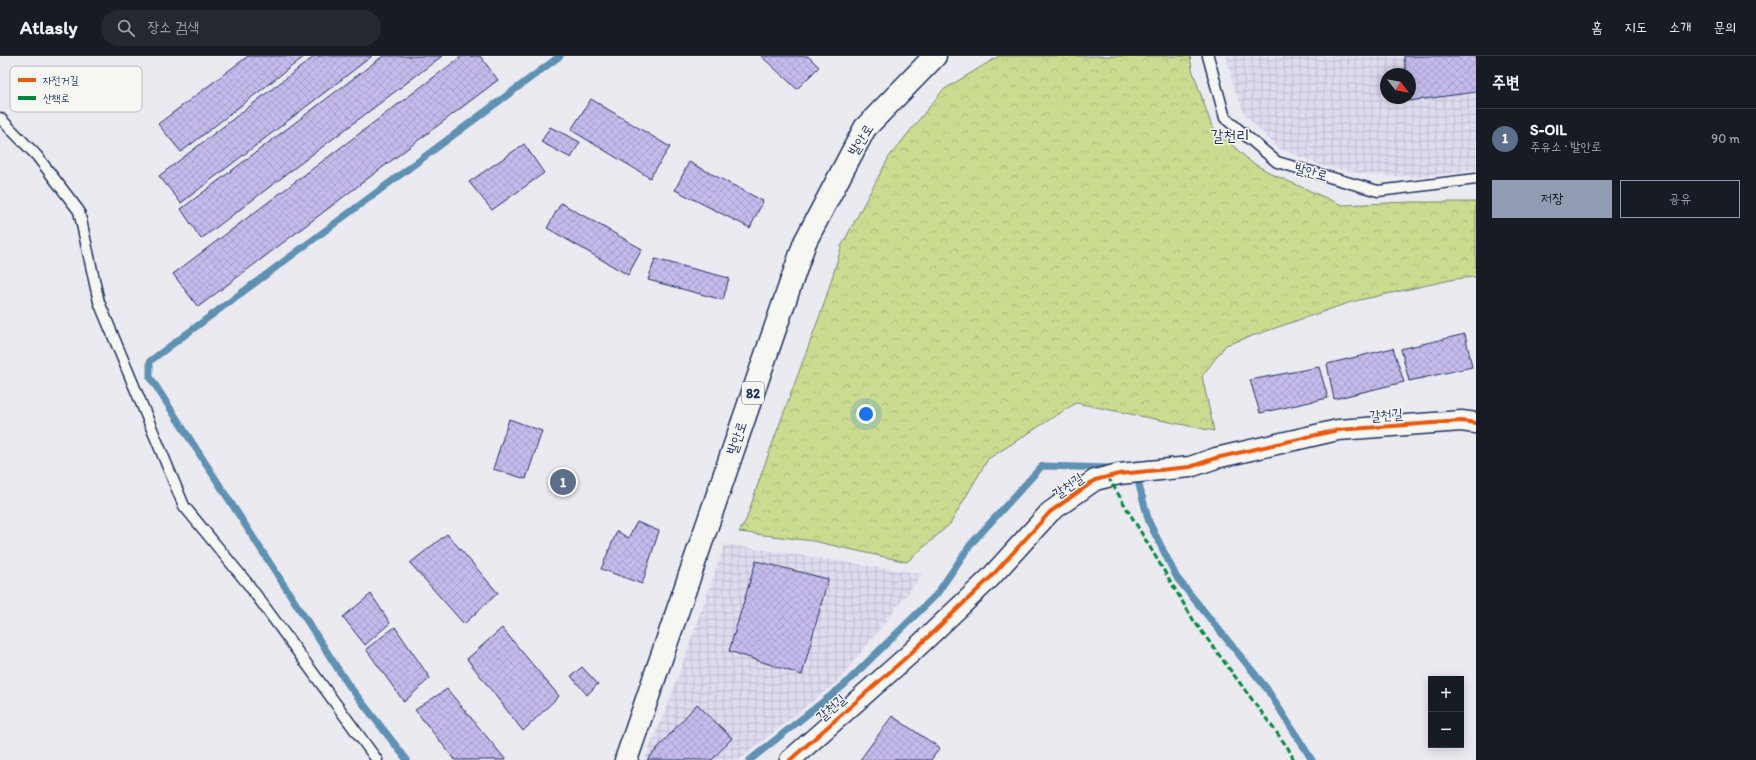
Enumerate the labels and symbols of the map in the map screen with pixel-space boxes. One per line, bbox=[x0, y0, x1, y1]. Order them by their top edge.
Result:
legend bbox=[10, 66, 142, 112]
north arrow bbox=[1380, 68, 1416, 104]
text: 자전거길 bbox=[43, 74, 79, 87]
text: 산책로 bbox=[43, 92, 70, 105]
street label: 발안로 bbox=[845, 121, 877, 159]
district label: 갈천리 bbox=[1211, 126, 1249, 145]
street label: 발안로 bbox=[1292, 159, 1330, 185]
road number: 82 bbox=[742, 382, 764, 404]
your location bbox=[856, 404, 876, 424]
street label: 갈천길 bbox=[1369, 405, 1404, 425]
street label: 발안로 bbox=[723, 419, 751, 457]
pin: 1 bbox=[550, 467, 576, 497]
street label: 갈천길 bbox=[1049, 469, 1087, 503]
street label: 갈천길 bbox=[813, 690, 850, 726]

